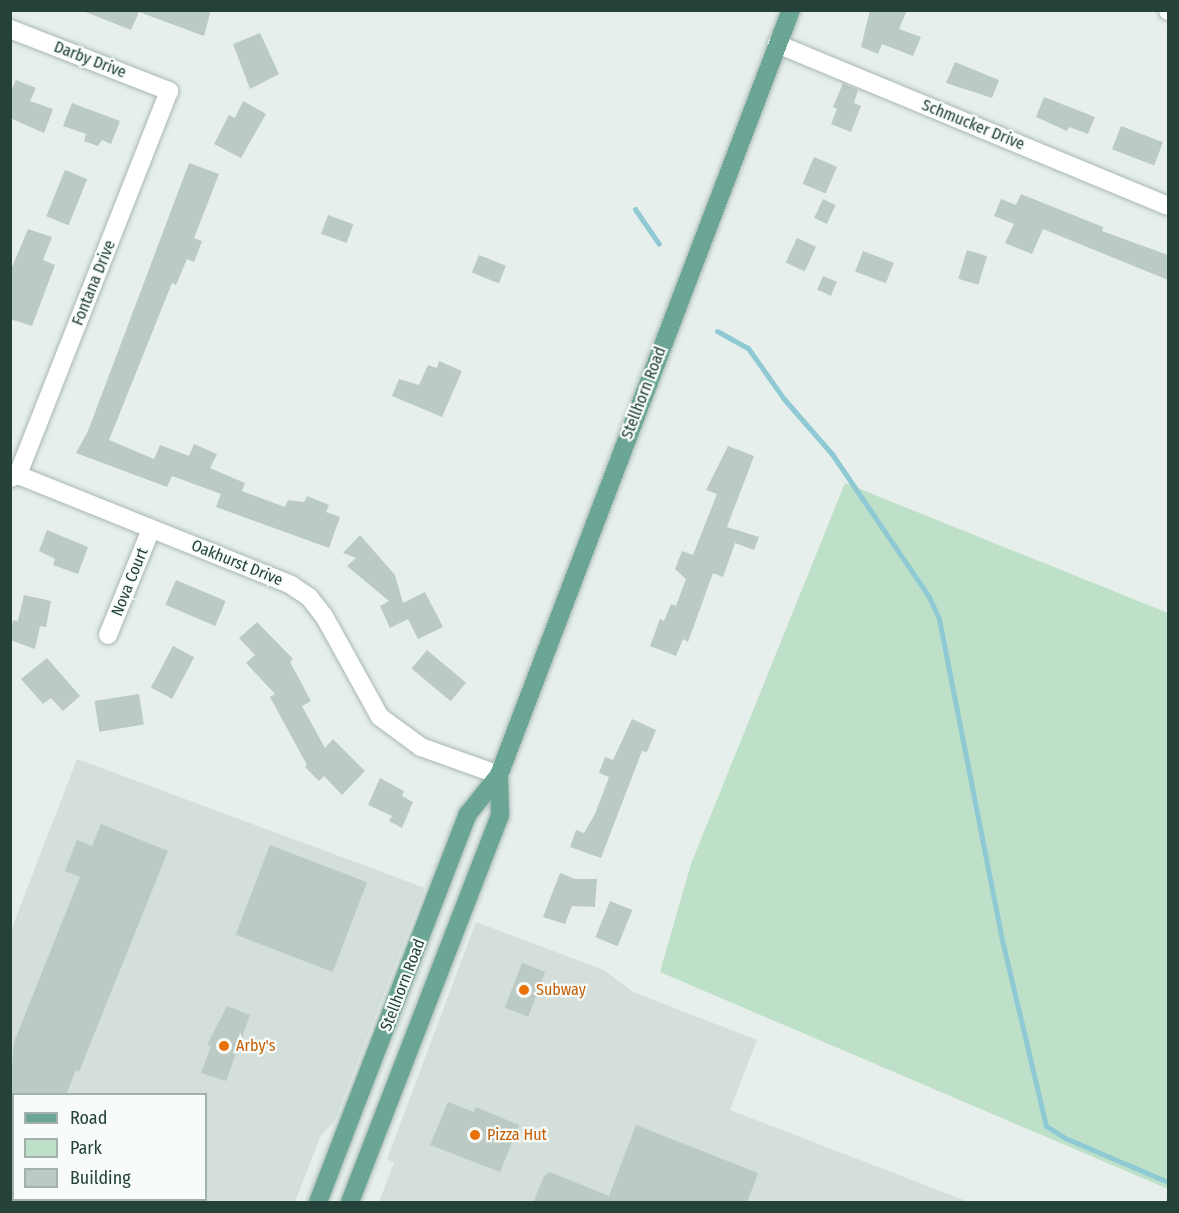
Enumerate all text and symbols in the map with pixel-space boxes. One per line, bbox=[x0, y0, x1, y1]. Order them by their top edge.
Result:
street label: Darby Drive bbox=[51, 37, 129, 83]
street label: Schmucker Drive bbox=[919, 96, 1027, 154]
street label: Fontana Drive bbox=[68, 238, 120, 328]
street label: Stellhorn Road bbox=[618, 344, 670, 442]
street label: Oakhurst Drive bbox=[188, 536, 286, 590]
street label: Nova Court bbox=[108, 545, 152, 619]
street label: Stellhorn Road bbox=[377, 936, 429, 1034]
place label: Subway bbox=[536, 980, 586, 1000]
marker: Subway bbox=[517, 983, 531, 997]
place label: Arby's bbox=[236, 1036, 275, 1056]
marker: Arby's bbox=[217, 1039, 231, 1053]
legend bbox=[12, 1093, 207, 1201]
text: Road bbox=[70, 1107, 107, 1129]
place label: Pizza Hut bbox=[487, 1125, 547, 1145]
marker: Pizza Hut bbox=[468, 1128, 482, 1142]
text: Park bbox=[70, 1137, 102, 1159]
text: Building bbox=[70, 1167, 131, 1189]

